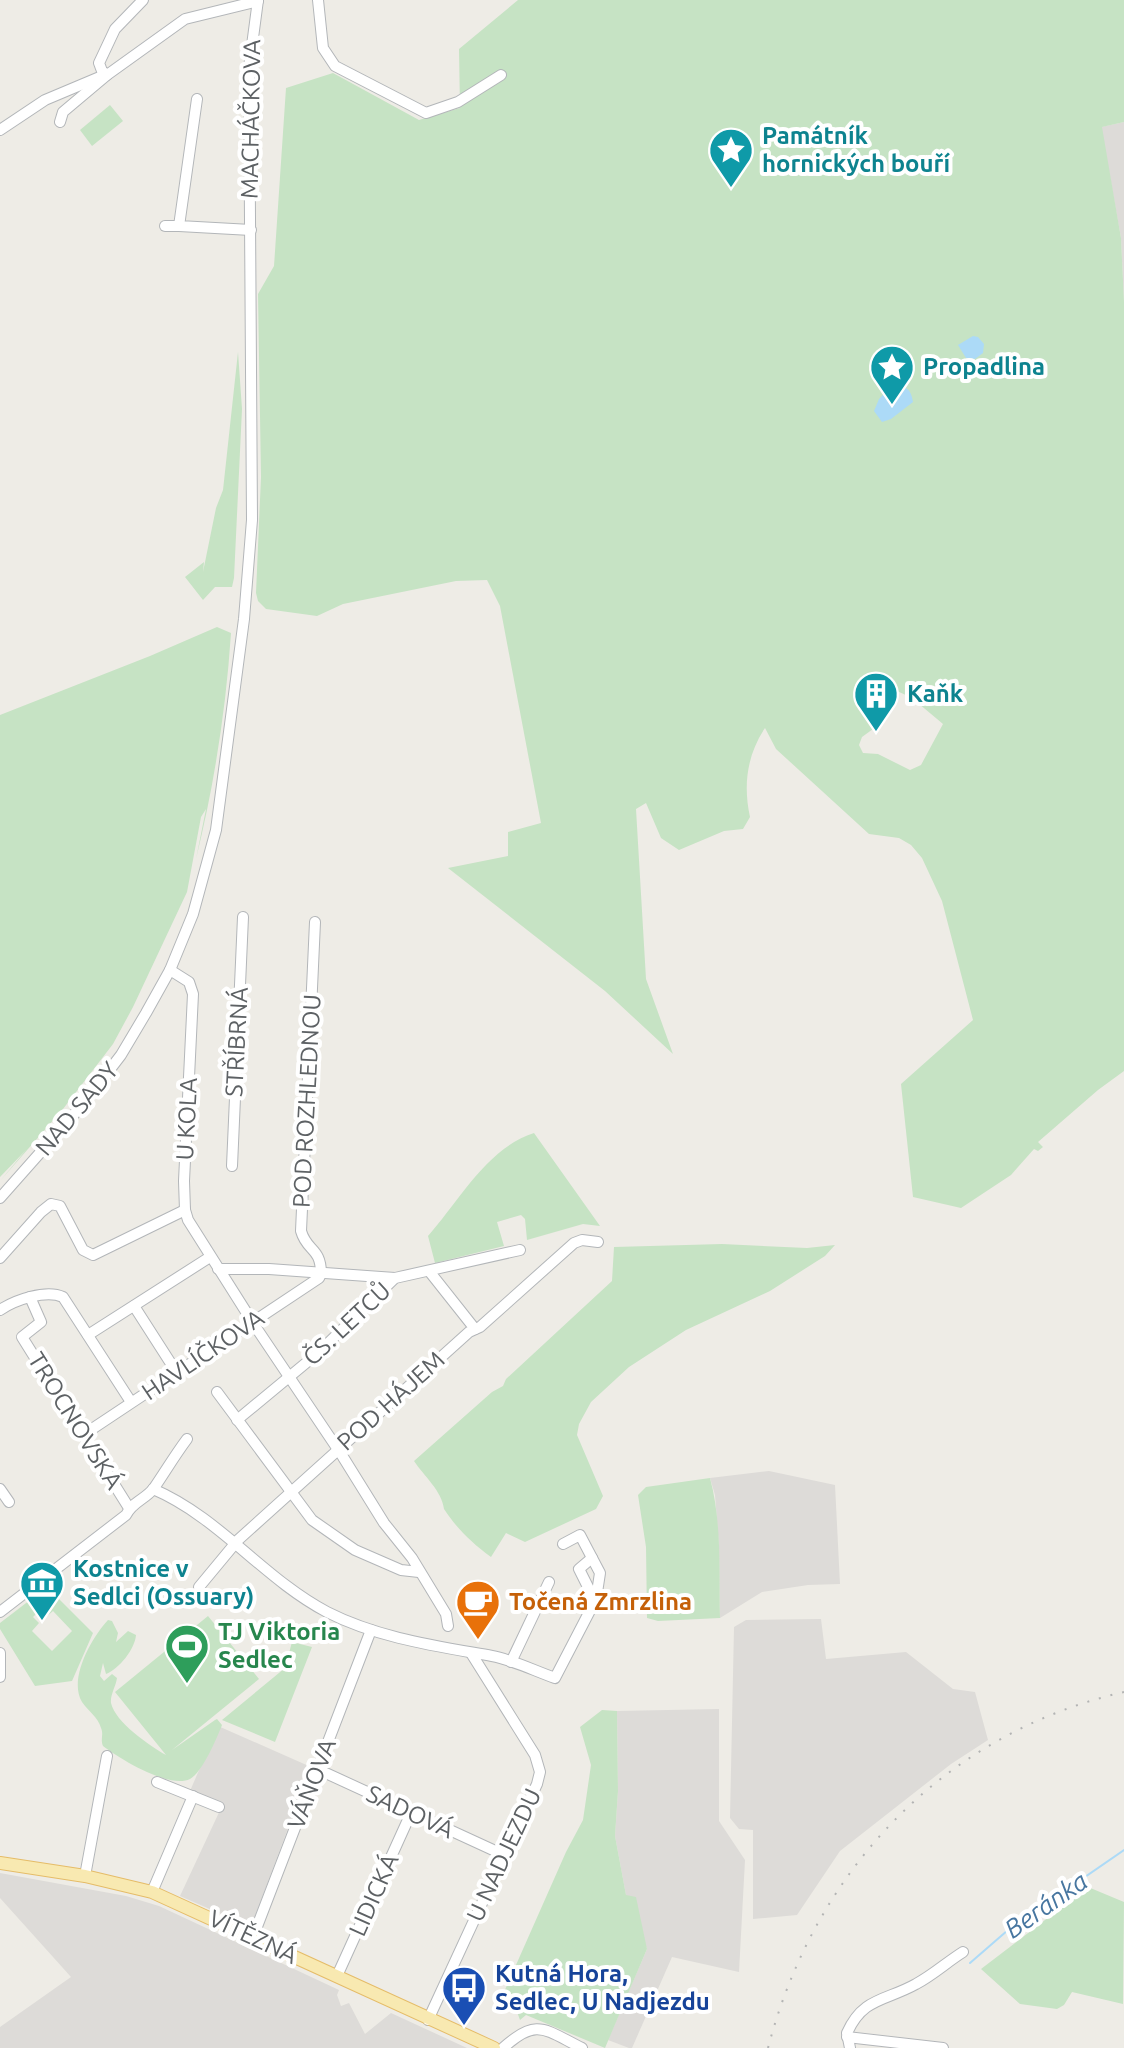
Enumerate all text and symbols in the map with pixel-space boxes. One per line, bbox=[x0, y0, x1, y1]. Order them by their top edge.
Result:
street label: MACHÁČKOVA bbox=[235, 39, 265, 199]
place label: Památník hornických bouří bbox=[762, 122, 950, 177]
place icon: Památník hornických bouří bbox=[707, 126, 755, 189]
place icon: Propadlina bbox=[868, 343, 916, 406]
place label: Propadlina bbox=[923, 353, 1045, 380]
building icon: Kaňk bbox=[852, 670, 900, 733]
place label: Kaňk bbox=[907, 680, 964, 707]
street label: STŘÍBRNÁ bbox=[219, 986, 253, 1098]
street label: POD ROZHLEDNOU bbox=[287, 993, 326, 1209]
street label: NAD SADY bbox=[30, 1056, 123, 1161]
street label: U KOLA bbox=[171, 1076, 202, 1161]
street label: ČS. LETCŮ bbox=[297, 1276, 396, 1371]
street label: HAVLÍČKOVA bbox=[136, 1303, 269, 1405]
street label: POD HÁJEM bbox=[331, 1345, 450, 1456]
street label: TROCNOVSKÁ bbox=[23, 1347, 129, 1494]
place label: Kostnice v Sedlci (Ossuary) bbox=[73, 1555, 254, 1610]
museum icon: Kostnice v Sedlci (Ossuary) bbox=[18, 1559, 66, 1622]
cafe icon: Točená Zmrzlina bbox=[454, 1578, 502, 1641]
place label: Točená Zmrzlina bbox=[509, 1588, 692, 1615]
place label: TJ Viktoria Sedlec bbox=[218, 1618, 340, 1673]
sports icon: TJ Viktoria Sedlec bbox=[163, 1622, 211, 1685]
street label: VÁŇOVA bbox=[281, 1734, 341, 1833]
street label: SADOVÁ bbox=[362, 1779, 459, 1844]
street label: U NADJEZDU bbox=[461, 1784, 546, 1925]
street label: LIDICKÁ bbox=[343, 1849, 404, 1940]
water label: Beránka bbox=[999, 1866, 1093, 1944]
street label: VÍTĚZNÁ bbox=[205, 1903, 303, 1969]
place label: Kutná Hora, Sedlec, U Nadjezdu bbox=[495, 1960, 710, 2015]
bus stop icon: Kutná Hora, Sedlec, U Nadjezdu bbox=[440, 1964, 488, 2027]

